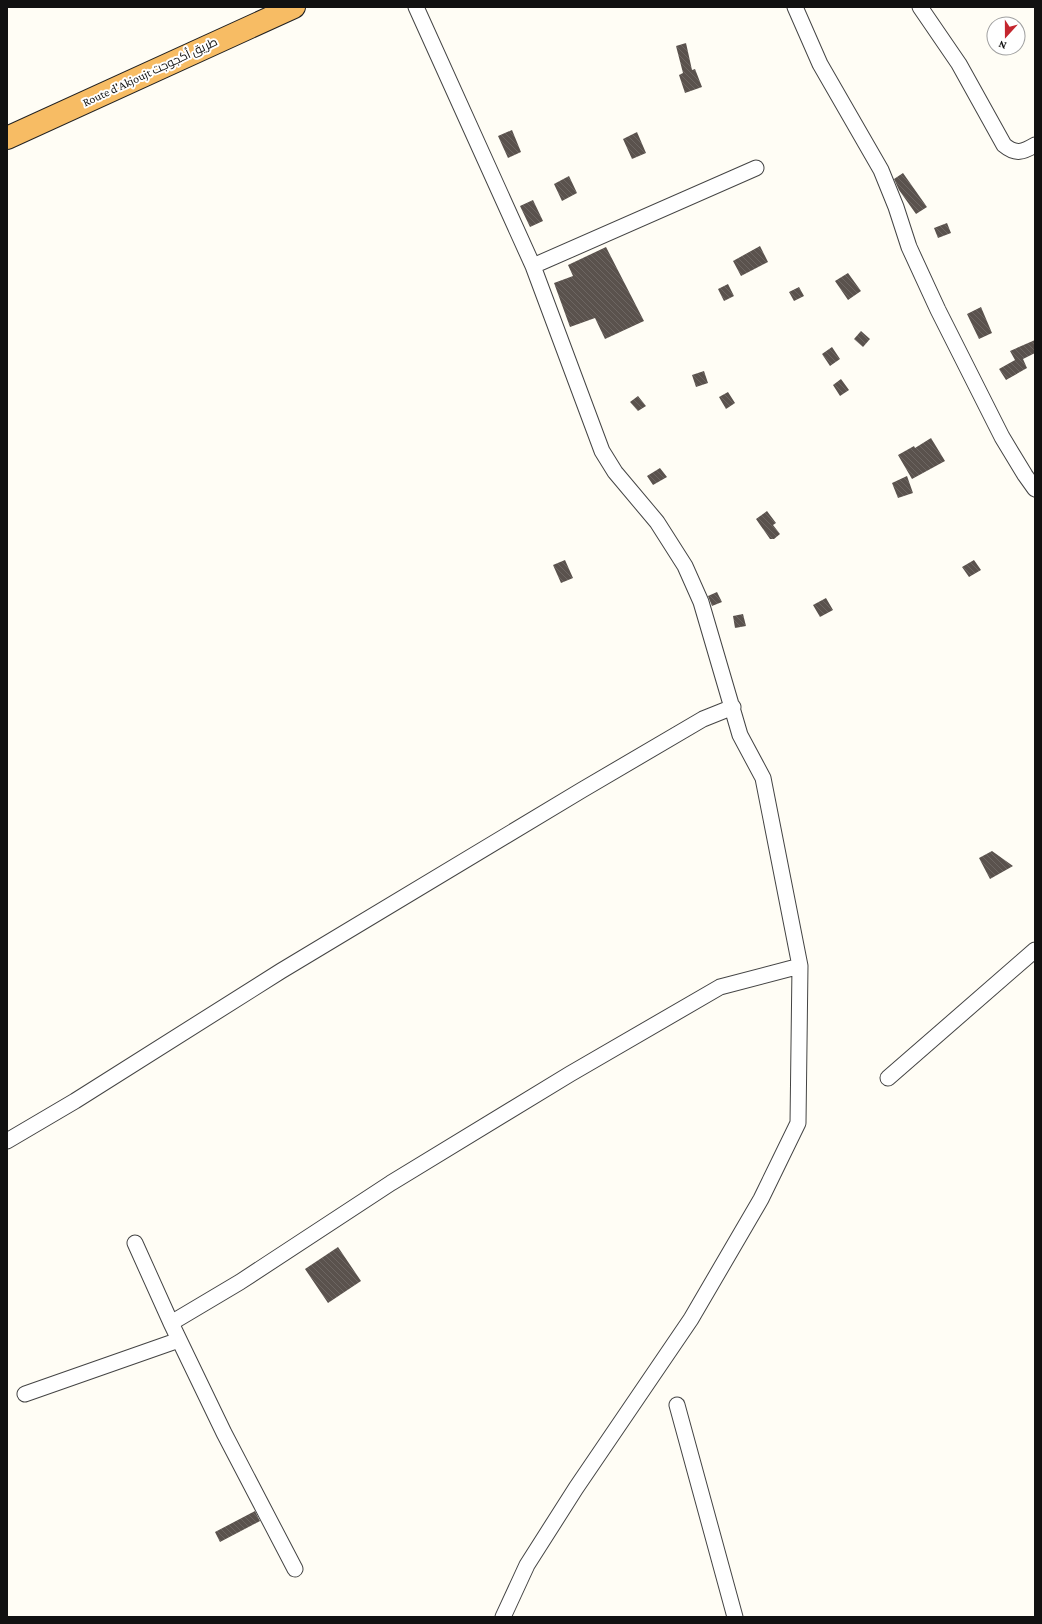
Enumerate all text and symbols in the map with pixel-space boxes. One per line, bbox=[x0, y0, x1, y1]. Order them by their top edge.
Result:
north arrow bbox=[986, 16, 1026, 56]
street label: Route d'Akjoujt طريق أكجوجت bbox=[80, 34, 220, 109]
text: N bbox=[996, 38, 1008, 52]

